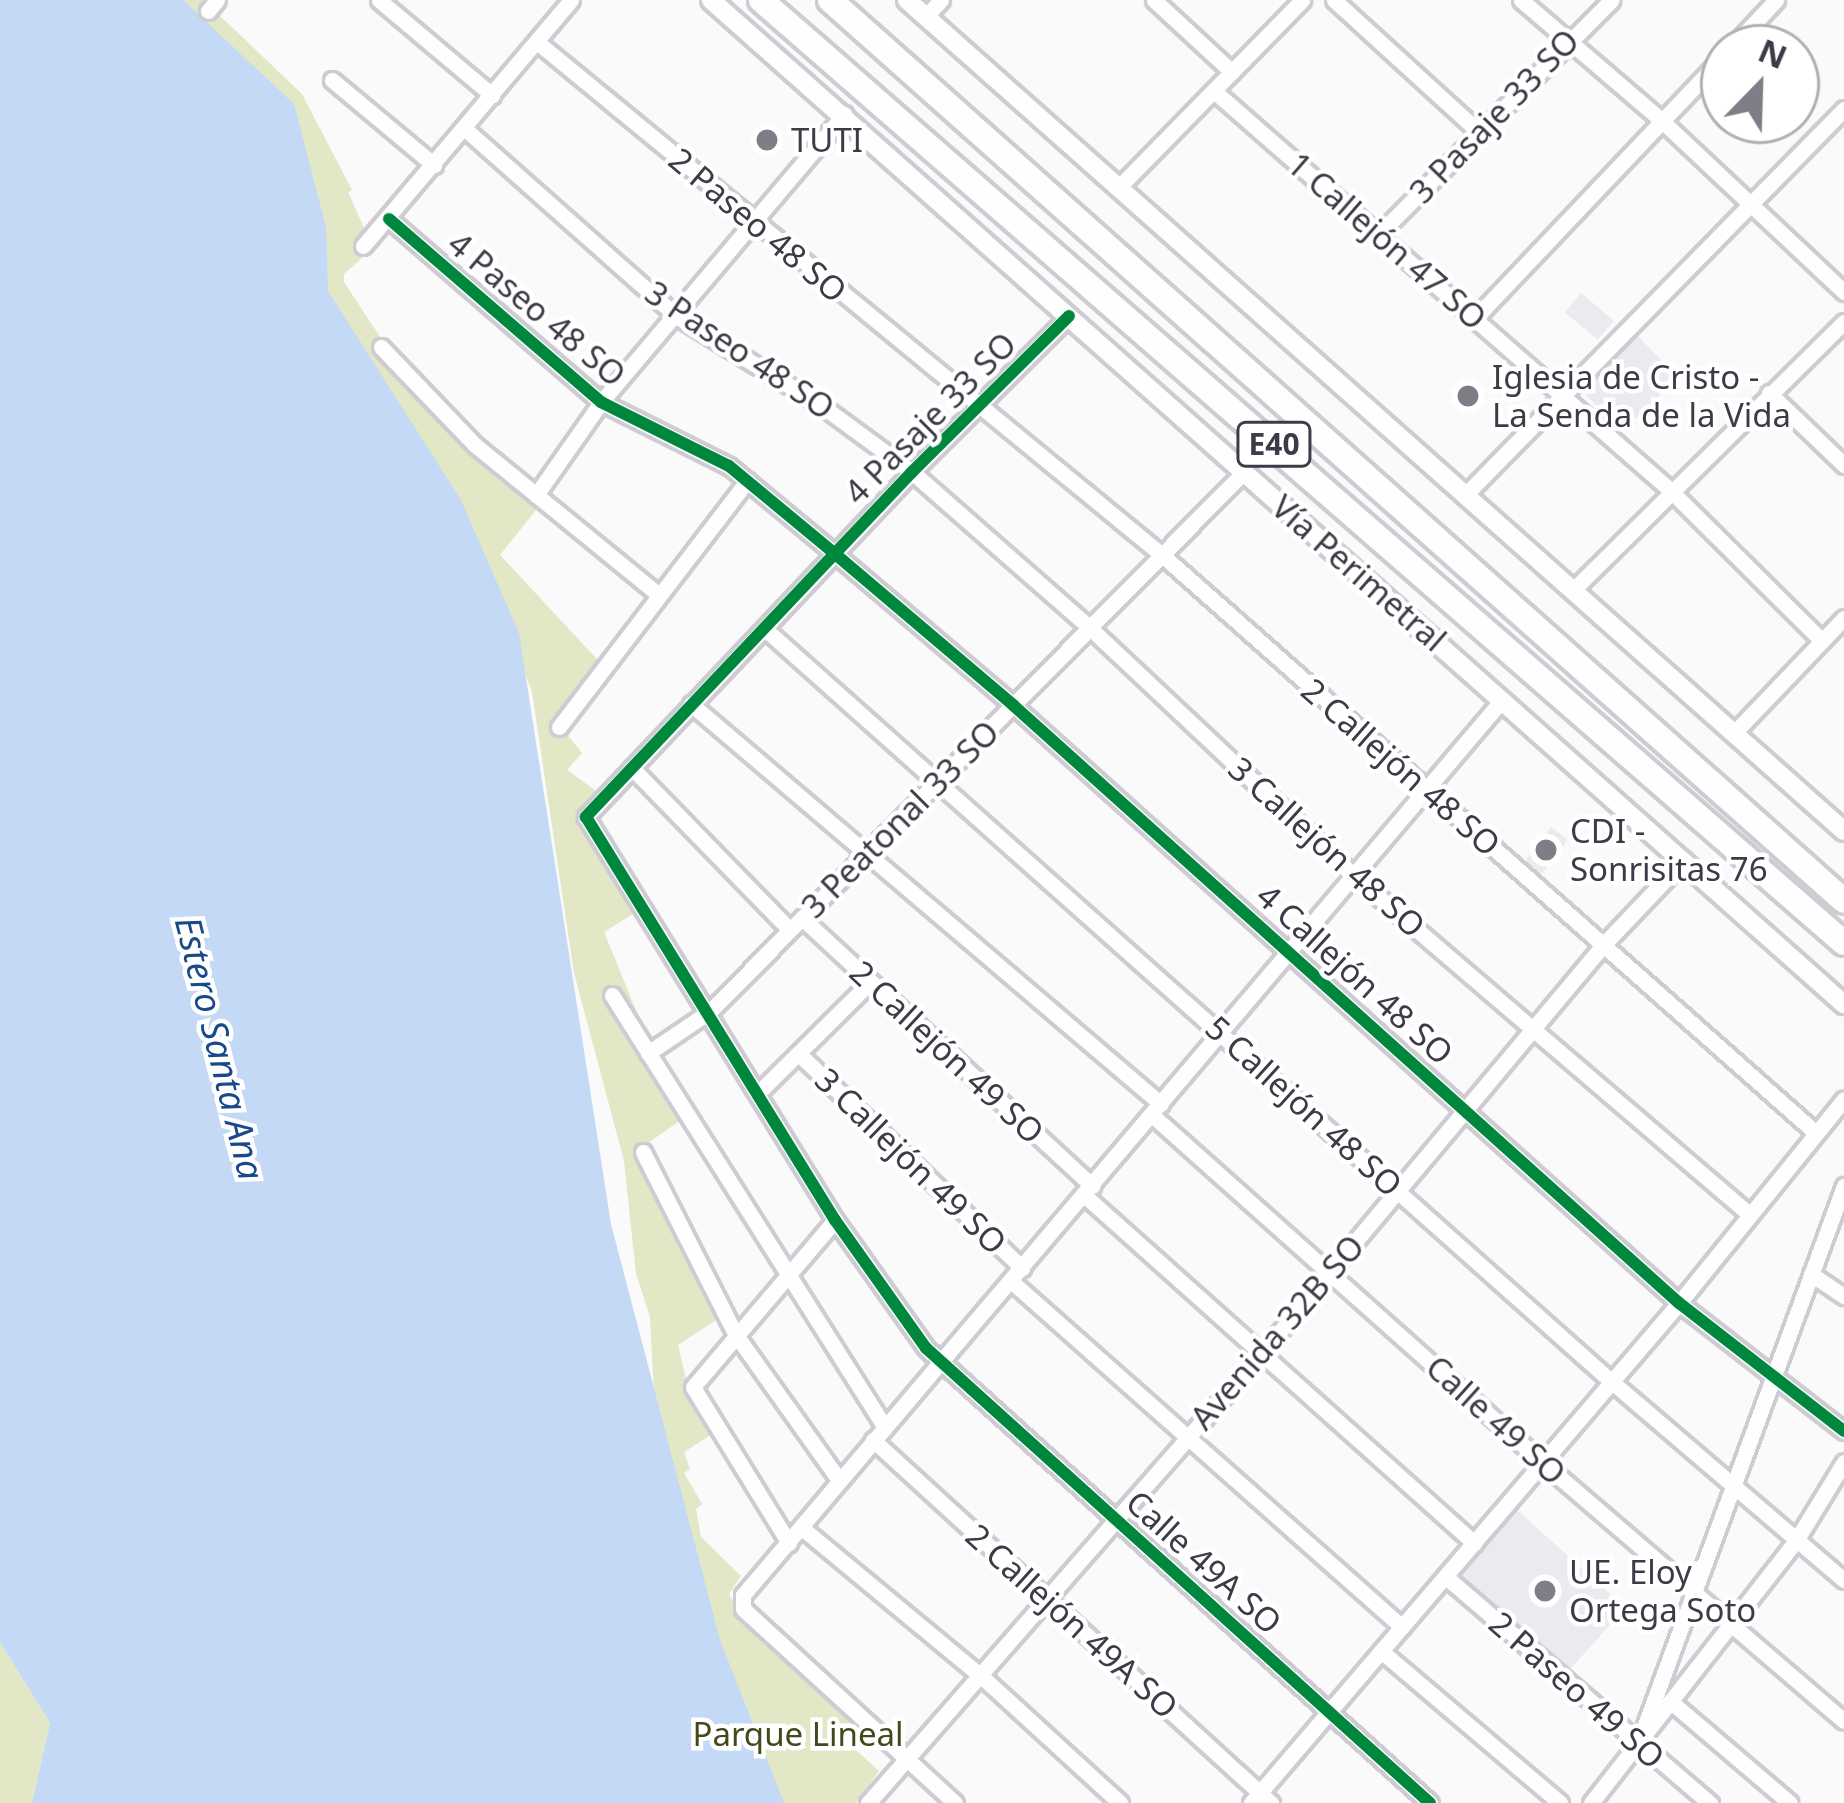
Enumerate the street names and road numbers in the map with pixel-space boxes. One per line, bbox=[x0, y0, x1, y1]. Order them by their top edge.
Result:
street label: 3 Pasaje 33 SO bbox=[1401, 21, 1587, 211]
street label: 2 Paseo 48 SO bbox=[661, 139, 855, 311]
street label: 1 Callejón 47 SO bbox=[1280, 144, 1494, 338]
street label: 4 Paseo 48 SO bbox=[440, 223, 634, 395]
street label: 3 Paseo 48 SO bbox=[638, 272, 842, 428]
street label: 4 Pasaje 33 SO bbox=[836, 324, 1024, 512]
road number: E40 bbox=[1235, 420, 1313, 468]
street label: Vía Perimetral bbox=[1264, 487, 1454, 659]
street label: 2 Callejón 48 SO bbox=[1294, 670, 1508, 864]
street label: 3 Peatonal 33 SO bbox=[793, 712, 1007, 926]
street label: 3 Callejón 48 SO bbox=[1221, 749, 1433, 945]
street label: 4 Callejón 48 SO bbox=[1249, 876, 1461, 1072]
street label: 2 Callejón 49 SO bbox=[842, 952, 1052, 1152]
street label: 5 Callejón 48 SO bbox=[1198, 1008, 1410, 1204]
street label: 3 Callejón 49 SO bbox=[807, 1060, 1015, 1262]
street label: Avenida 32B SO bbox=[1182, 1227, 1372, 1437]
street label: Calle 49 SO bbox=[1418, 1347, 1574, 1493]
street label: Calle 49A SO bbox=[1118, 1482, 1290, 1642]
street label: 2 Callejón 49A SO bbox=[958, 1516, 1186, 1726]
street label: 2 Paseo 49 SO bbox=[1481, 1603, 1673, 1777]

